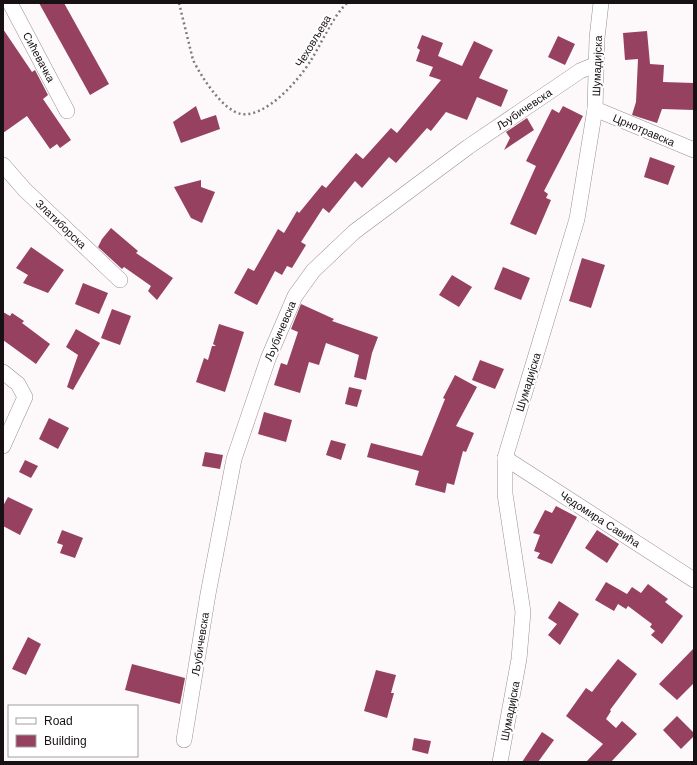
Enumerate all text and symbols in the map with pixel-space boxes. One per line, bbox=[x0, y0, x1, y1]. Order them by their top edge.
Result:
street label: Чеховљева bbox=[293, 12, 334, 69]
street label: Сићевачка bbox=[21, 30, 58, 85]
street label: Шумадијска bbox=[590, 35, 604, 97]
street label: Љубичевска bbox=[494, 86, 555, 132]
street label: Црнотравска bbox=[611, 112, 677, 149]
street label: Златиборска bbox=[33, 197, 89, 252]
street label: Љубичевска bbox=[262, 298, 298, 363]
street label: Шумадијска bbox=[513, 350, 543, 413]
street label: Чедомира Савића bbox=[558, 489, 643, 550]
street label: Љубичевска bbox=[189, 611, 211, 677]
street label: Шумадијска bbox=[498, 679, 522, 742]
legend bbox=[8, 705, 138, 757]
text: Road bbox=[44, 714, 73, 728]
text: Building bbox=[44, 734, 87, 748]

